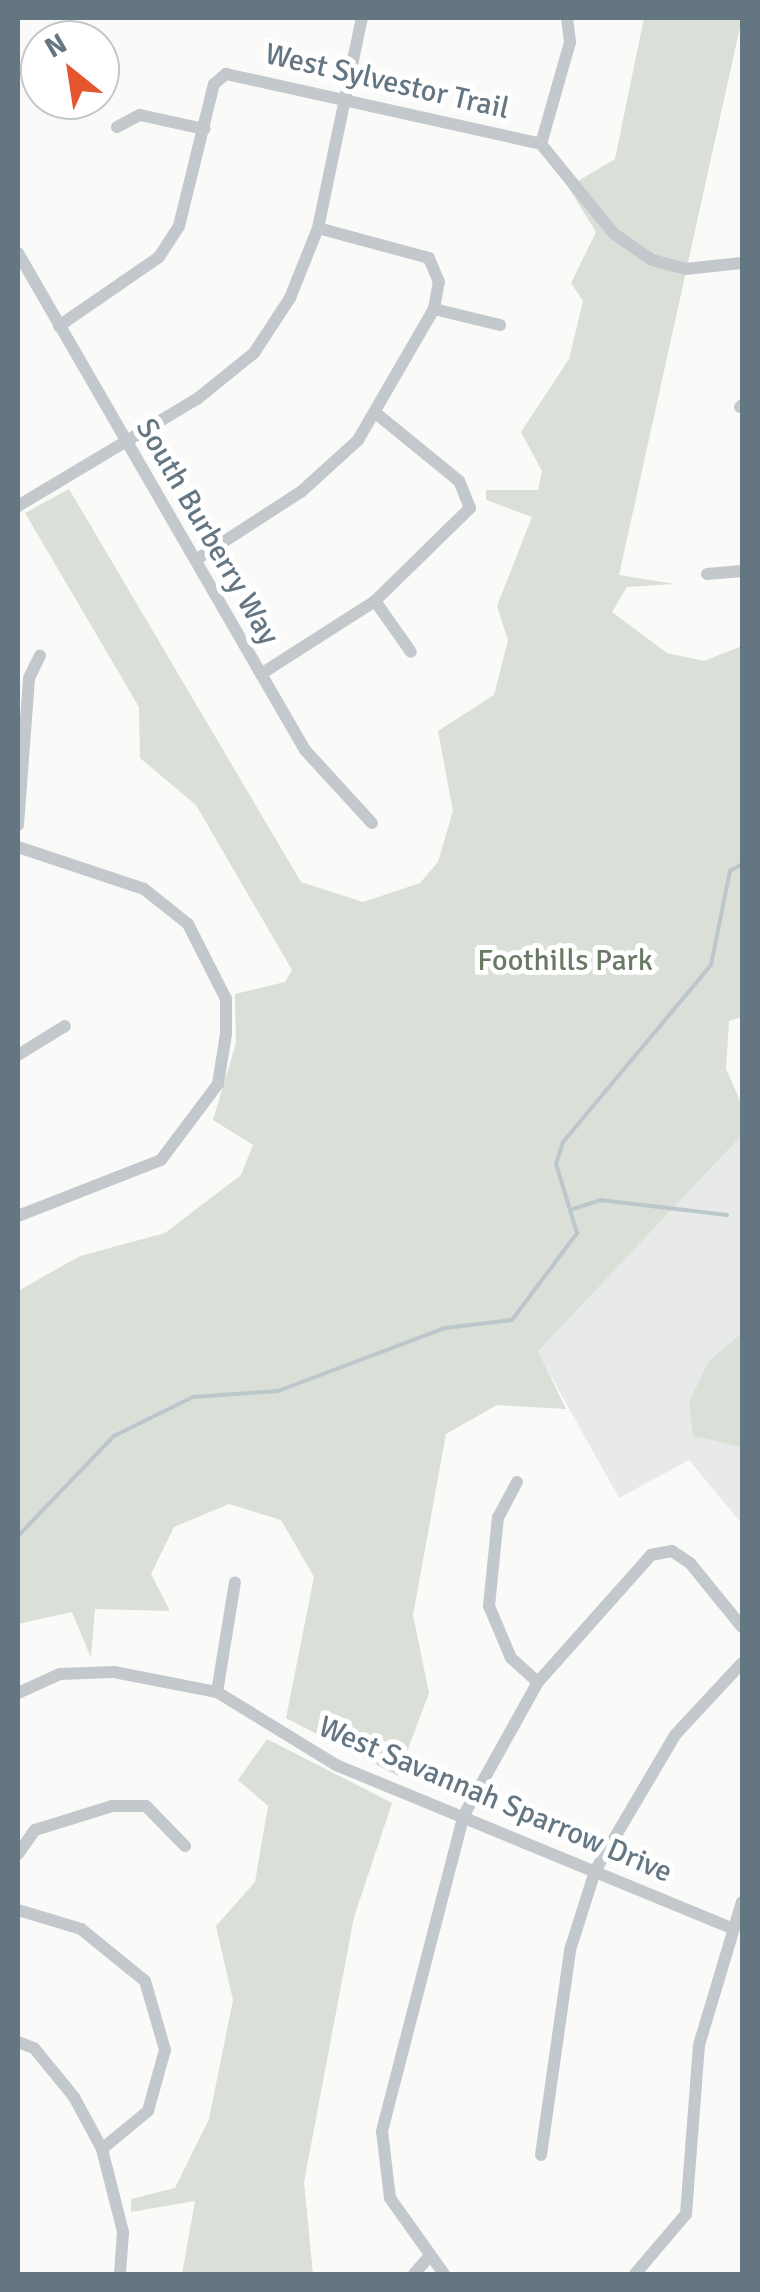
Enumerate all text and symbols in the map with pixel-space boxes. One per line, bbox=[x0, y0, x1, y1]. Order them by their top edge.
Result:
north arrow bbox=[20, 20, 120, 120]
text: N bbox=[39, 26, 73, 65]
street label: West Sylvestor Trail bbox=[261, 36, 513, 128]
street label: South Burberry Way bbox=[128, 412, 286, 652]
park label: Foothills Park bbox=[477, 943, 653, 979]
street label: West Savannah Sparrow Drive bbox=[313, 1709, 677, 1891]

